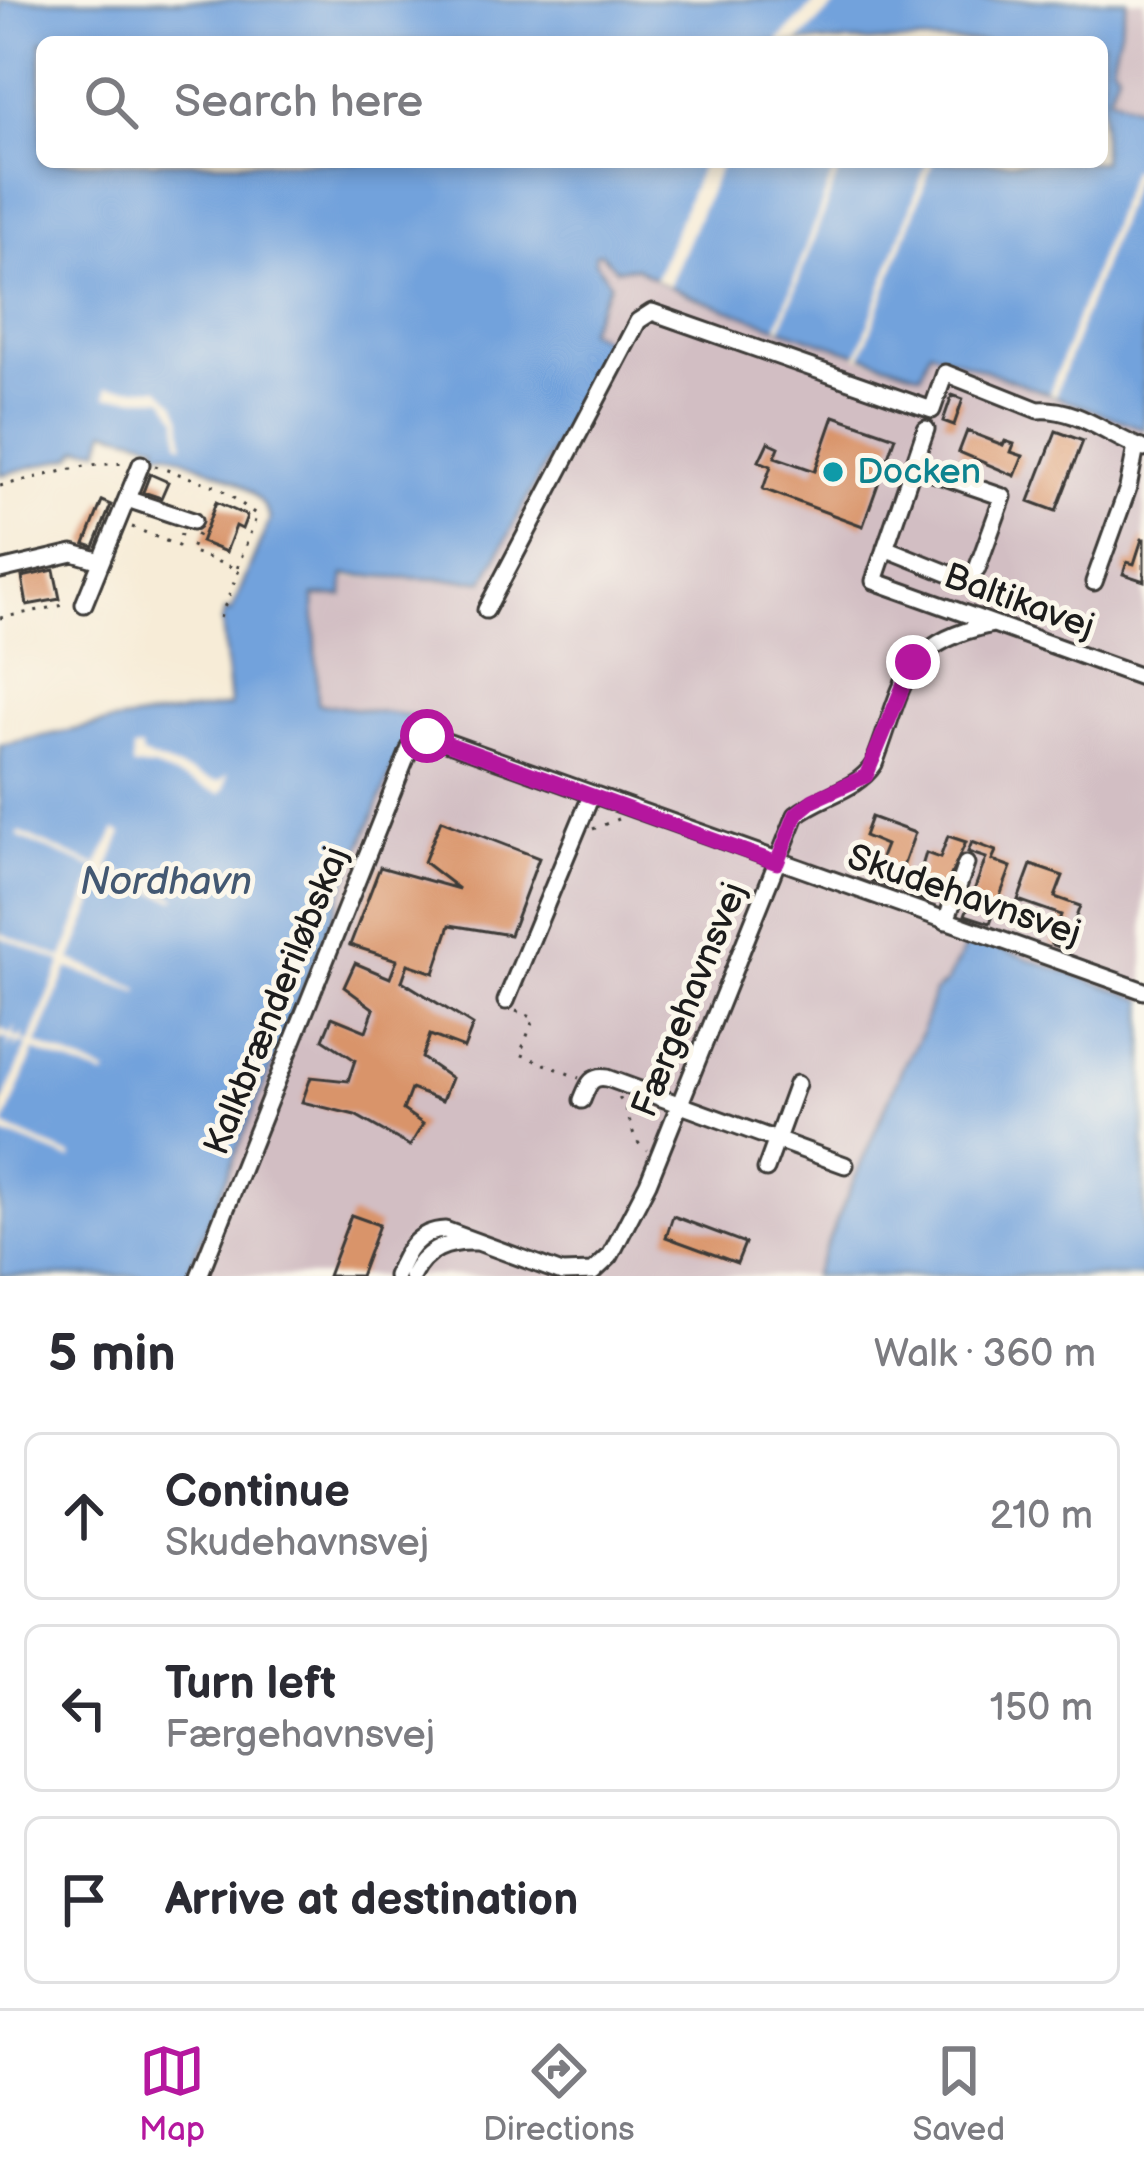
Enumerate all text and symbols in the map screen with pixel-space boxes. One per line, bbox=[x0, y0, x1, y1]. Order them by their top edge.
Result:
search box bbox=[36, 36, 1108, 168]
icon: search bbox=[78, 69, 144, 135]
text: Search here bbox=[174, 75, 423, 130]
place label: Docken bbox=[857, 451, 981, 494]
marker: Docken bbox=[820, 459, 846, 485]
street label: Baltikavej bbox=[938, 555, 1100, 649]
route end bbox=[886, 635, 940, 689]
route start bbox=[400, 709, 454, 763]
street label: Skudehavnsvej bbox=[842, 836, 1086, 956]
street label: Kalkbrænderiløbskaj bbox=[196, 841, 358, 1161]
water label: Nordhavn bbox=[80, 859, 252, 906]
street label: Færgehavnsvej bbox=[623, 876, 757, 1124]
text: 5 min bbox=[48, 1324, 176, 1385]
text: Walk · 360 m bbox=[874, 1331, 1096, 1378]
text: Continue bbox=[165, 1465, 350, 1520]
icon: ahead bbox=[51, 1483, 117, 1549]
text: 210 m bbox=[990, 1493, 1093, 1540]
text: Skudehavnsvej bbox=[165, 1520, 429, 1567]
text: Turn left bbox=[165, 1657, 336, 1712]
icon: left bbox=[51, 1675, 117, 1741]
text: 150 m bbox=[990, 1685, 1093, 1732]
text: Færgehavnsvej bbox=[165, 1712, 435, 1759]
icon: arrive bbox=[51, 1867, 117, 1933]
text: Arrive at destination bbox=[165, 1873, 578, 1928]
tab: Map bbox=[139, 2038, 205, 2150]
tab: Directions bbox=[483, 2038, 635, 2150]
tab: Saved bbox=[912, 2038, 1005, 2150]

